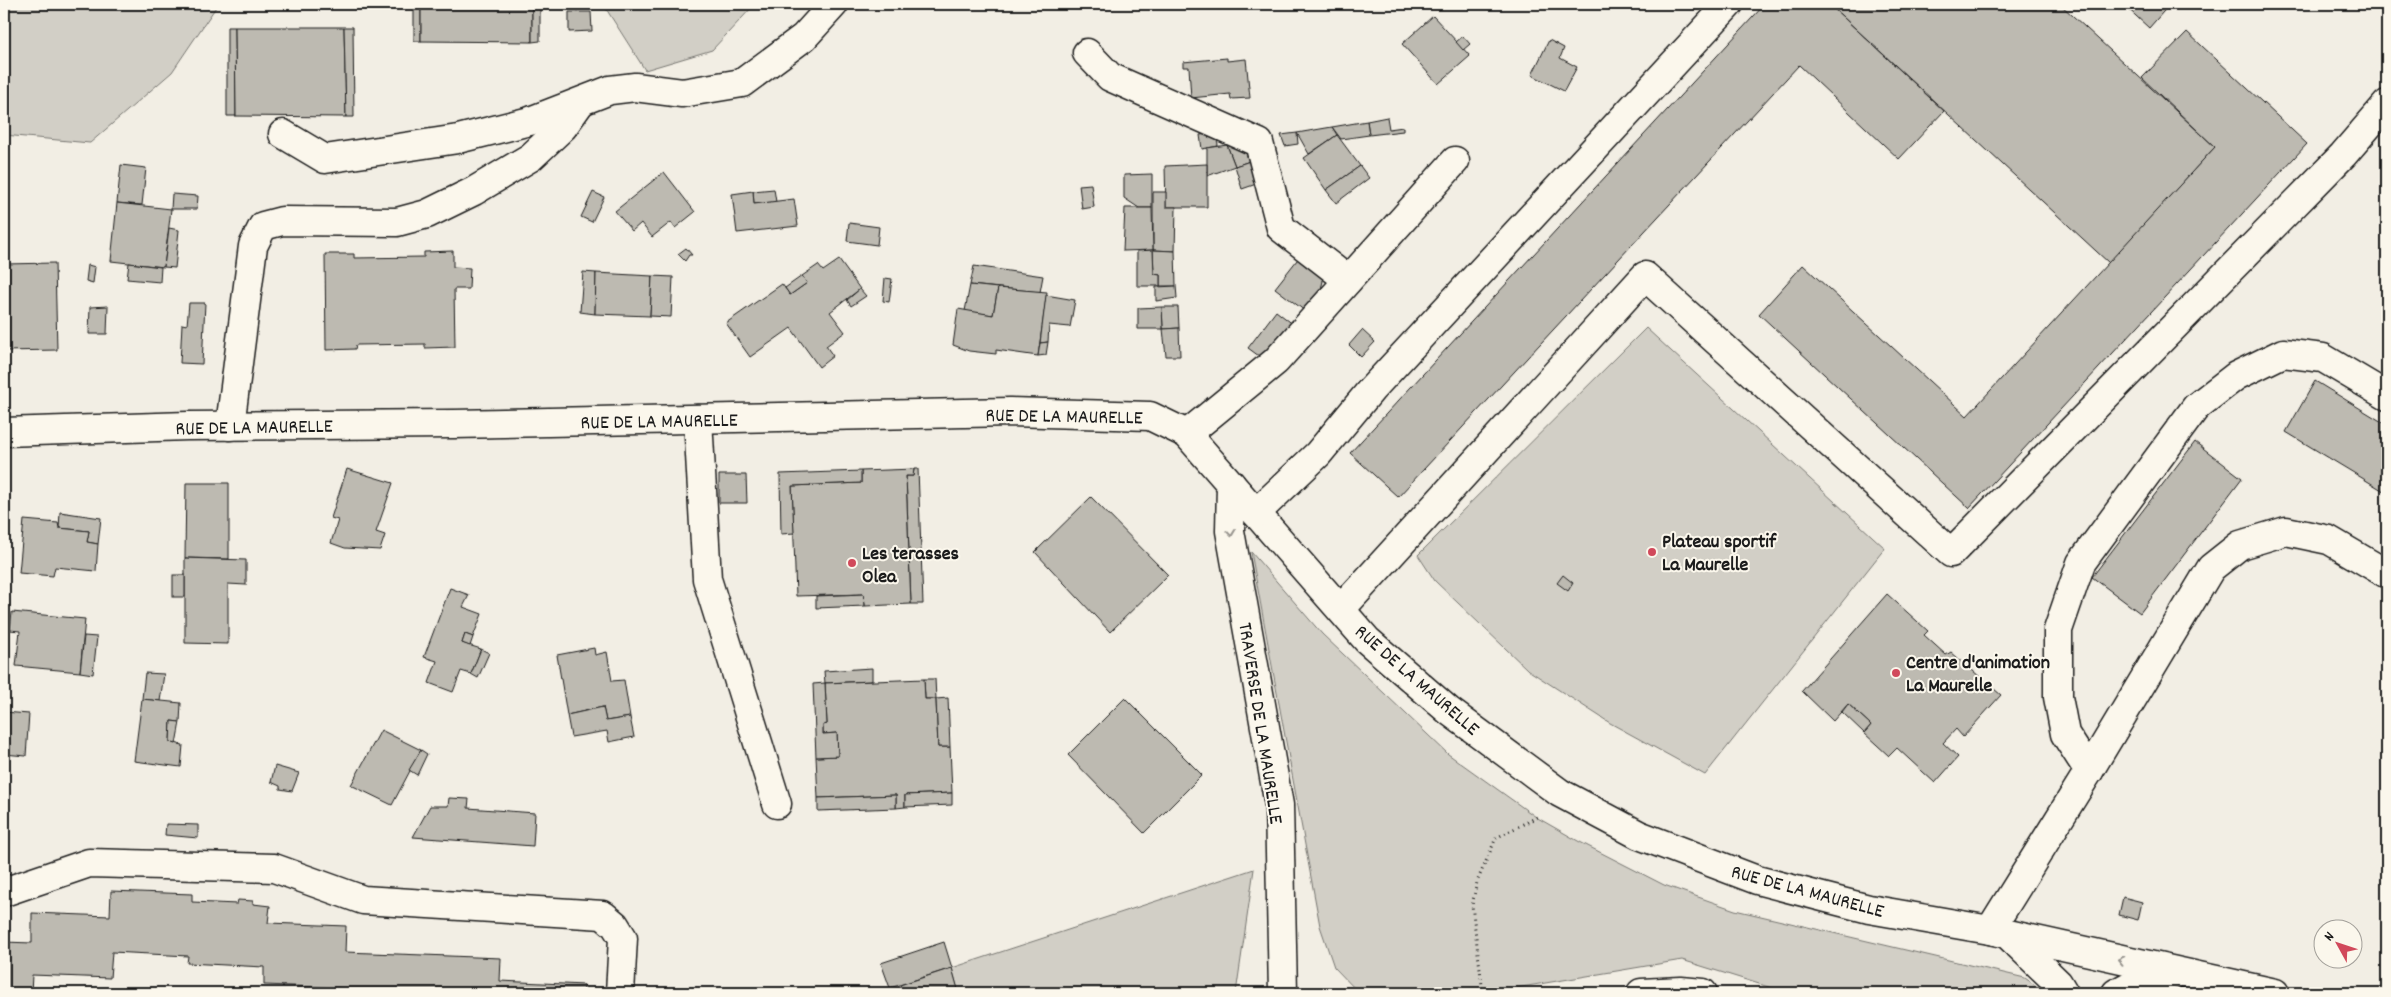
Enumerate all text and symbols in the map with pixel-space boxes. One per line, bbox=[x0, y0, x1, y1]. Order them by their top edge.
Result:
street label: RUE DE LA MAURELLE bbox=[985, 403, 1143, 433]
street label: RUE DE LA MAURELLE bbox=[580, 408, 738, 438]
street label: RUE DE LA MAURELLE bbox=[175, 414, 333, 444]
one-way arrow bbox=[1226, 529, 1237, 537]
place label: Plateau sportif La Maurelle bbox=[1662, 529, 1777, 580]
place label: Les terasses Olea bbox=[862, 541, 959, 592]
marker: Plateau sportif La Maurelle bbox=[1646, 546, 1658, 558]
marker: Les terasses Olea bbox=[846, 557, 858, 569]
street label: RUE DE LA MAURELLE bbox=[1348, 619, 1485, 743]
street label: TRAVERSE DE LA MAURELLE bbox=[1229, 621, 1289, 826]
place label: Centre d'animation La Maurelle bbox=[1906, 650, 2050, 701]
marker: Centre d'animation La Maurelle bbox=[1890, 667, 1902, 679]
street label: RUE DE LA MAURELLE bbox=[1728, 859, 1887, 927]
north arrow bbox=[2314, 920, 2364, 970]
text: N bbox=[2320, 928, 2340, 946]
one-way arrow bbox=[2117, 955, 2126, 966]

